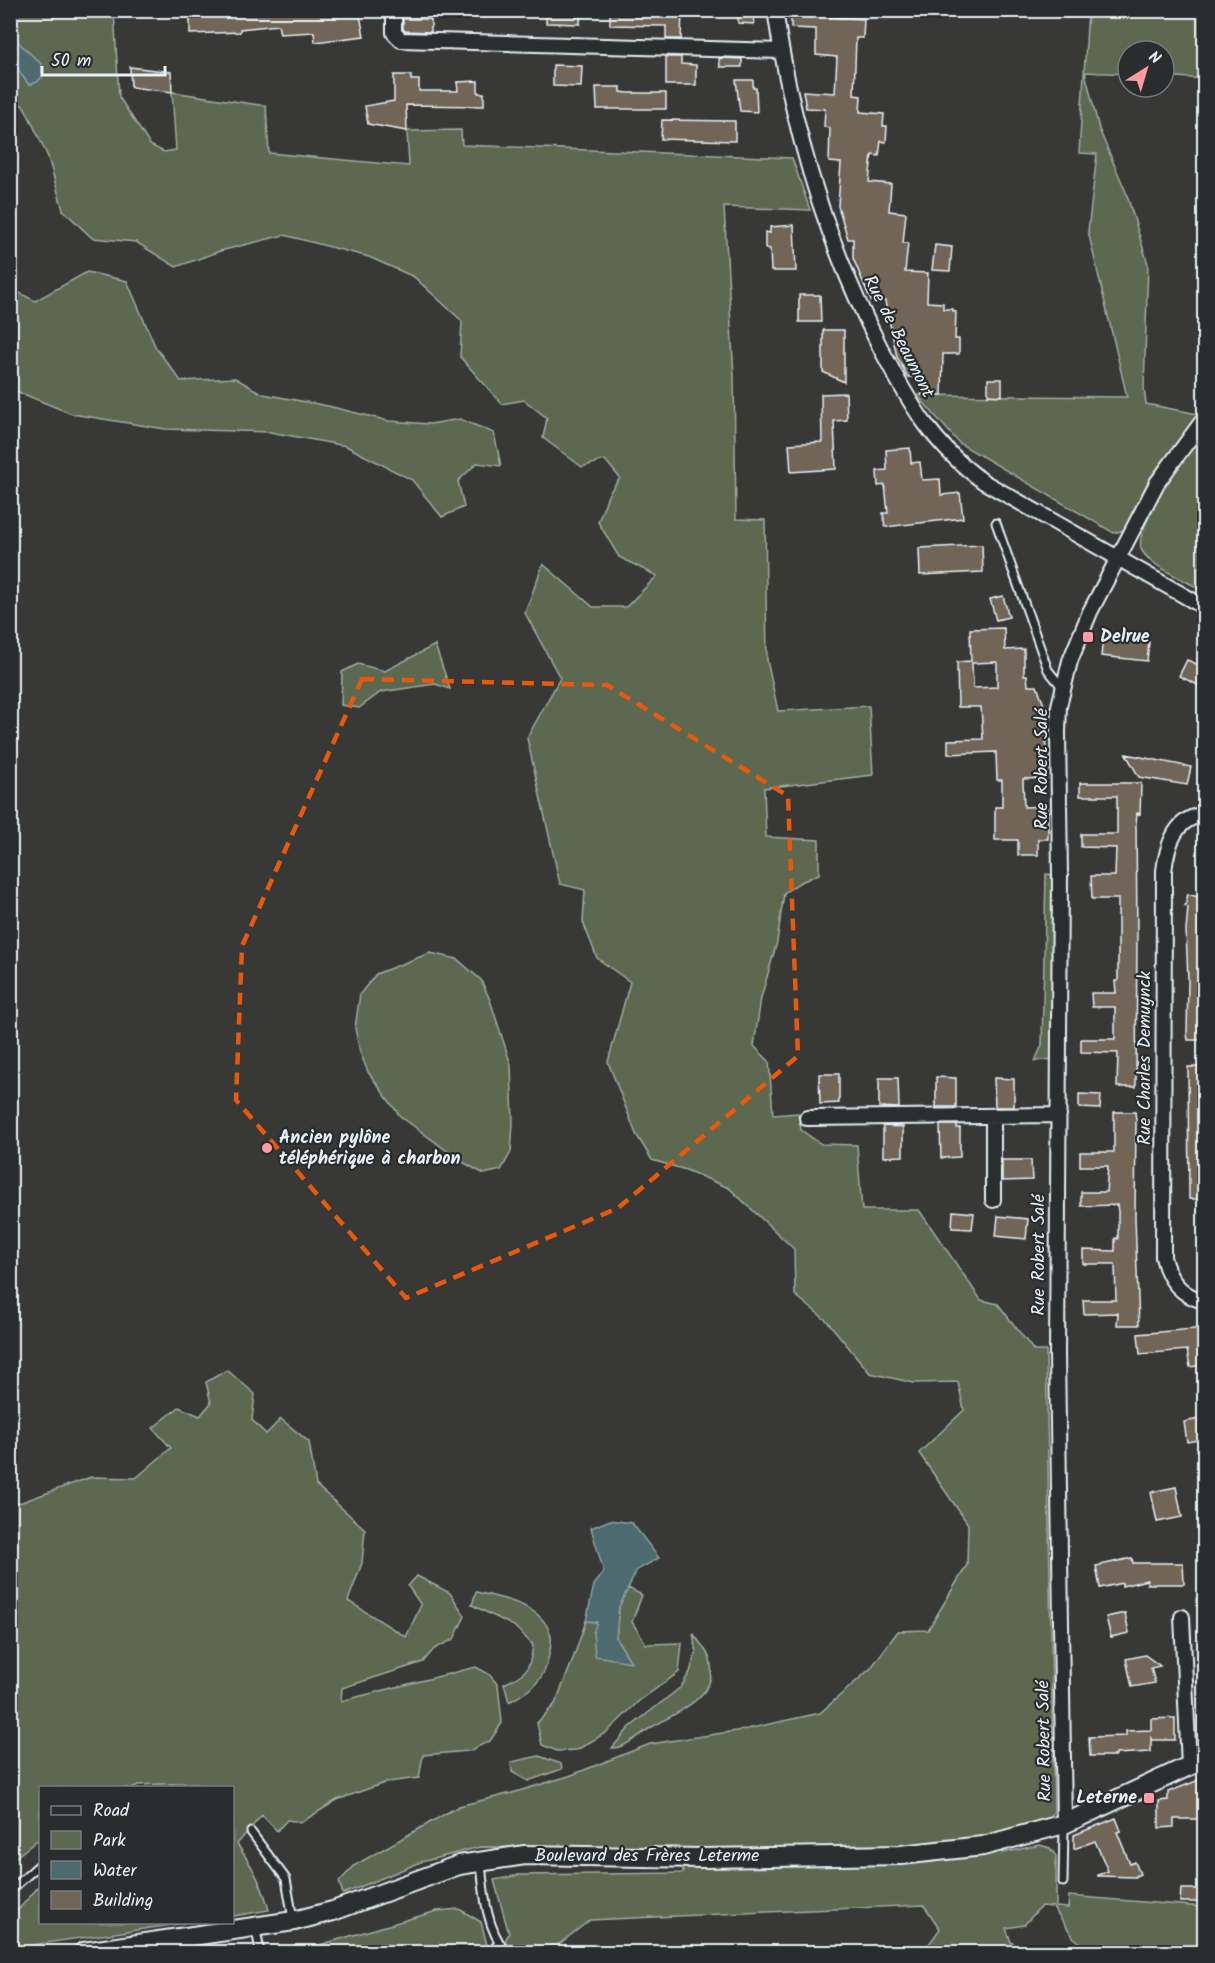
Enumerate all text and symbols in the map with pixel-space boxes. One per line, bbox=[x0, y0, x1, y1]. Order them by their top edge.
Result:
scale bar bbox=[42, 39, 165, 77]
north arrow bbox=[1116, 39, 1176, 99]
text: N bbox=[1143, 45, 1166, 71]
text: 50 m bbox=[51, 47, 91, 76]
street label: Rue de Beaumont bbox=[855, 270, 942, 404]
place label: Delrue bbox=[1100, 623, 1150, 652]
marker: Delrue bbox=[1081, 630, 1095, 644]
street label: Rue Robert Salé bbox=[1028, 707, 1057, 830]
street label: Rue Charles Demuynck bbox=[1131, 970, 1160, 1145]
place label: Ancien pylône téléphérique à charbon bbox=[279, 1124, 461, 1174]
marker: Ancien pylône téléphérique à charbon bbox=[260, 1141, 274, 1155]
street label: Rue Robert Salé bbox=[1025, 1193, 1054, 1316]
street label: Rue Robert Salé bbox=[1029, 1679, 1061, 1802]
place label: Leterne bbox=[1076, 1784, 1137, 1813]
legend bbox=[39, 1786, 234, 1924]
marker: Leterne bbox=[1142, 1791, 1156, 1805]
text: Road bbox=[93, 1797, 130, 1826]
text: Park bbox=[93, 1827, 126, 1856]
street label: Boulevard des Frères Leterme bbox=[535, 1842, 759, 1871]
text: Water bbox=[93, 1857, 138, 1886]
text: Building bbox=[93, 1887, 153, 1916]

